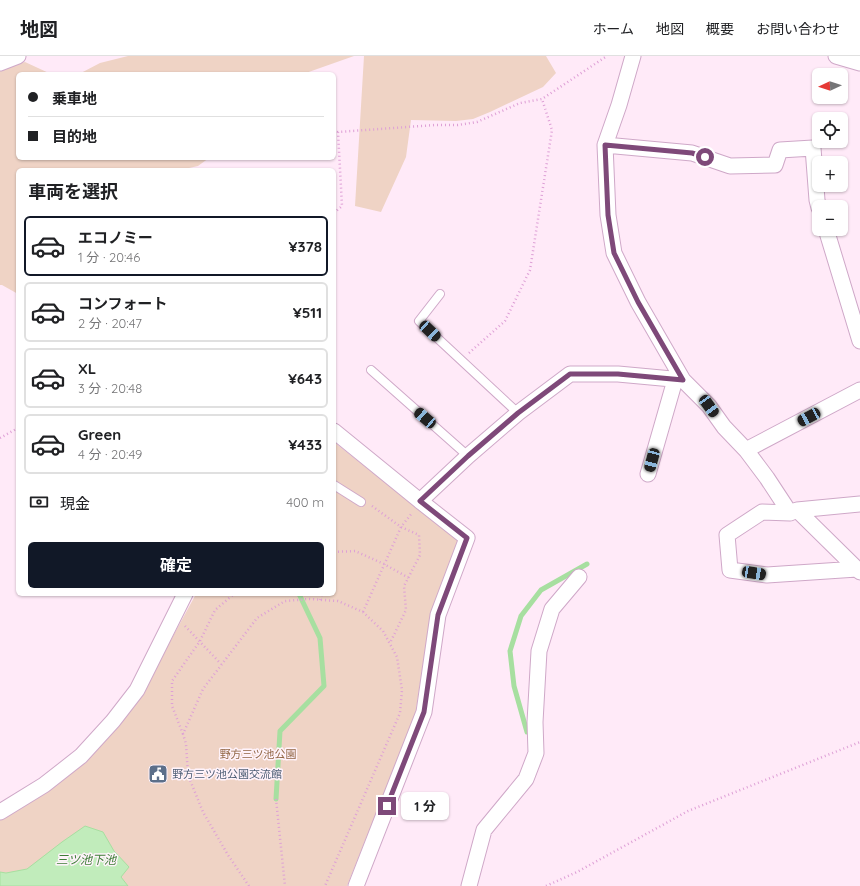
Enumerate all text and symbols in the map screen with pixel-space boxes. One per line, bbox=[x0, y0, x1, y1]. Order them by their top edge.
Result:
text: 地図 bbox=[20, 17, 58, 41]
text: ホーム bbox=[592, 20, 634, 38]
text: 地図 bbox=[656, 20, 684, 38]
text: 概要 bbox=[706, 20, 734, 38]
text: お問い合わせ bbox=[756, 20, 840, 38]
north arrow bbox=[812, 68, 848, 104]
map controls bbox=[812, 68, 848, 236]
text: 乗車地 bbox=[52, 89, 97, 108]
button: locate bbox=[812, 112, 848, 148]
text: 目的地 bbox=[52, 127, 97, 146]
route start bbox=[696, 148, 714, 166]
button: + bbox=[812, 156, 848, 192]
text: 車両を選択 bbox=[28, 180, 118, 203]
button: − bbox=[812, 200, 848, 236]
icon: car bbox=[30, 228, 66, 264]
text: エコノミー bbox=[78, 228, 153, 247]
text: ¥378 bbox=[289, 237, 322, 256]
text: 1 分 · 20:46 bbox=[78, 249, 140, 265]
icon: car bbox=[30, 294, 66, 330]
text: コンフォート bbox=[78, 294, 168, 313]
text: ¥511 bbox=[293, 303, 322, 322]
text: 2 分 · 20:47 bbox=[78, 315, 142, 331]
car bbox=[417, 318, 443, 344]
text: XL bbox=[78, 359, 96, 378]
icon: car bbox=[30, 360, 66, 396]
text: ¥643 bbox=[288, 369, 322, 388]
text: 3 分 · 20:48 bbox=[78, 380, 142, 396]
car bbox=[697, 393, 721, 419]
car bbox=[412, 406, 438, 430]
car bbox=[796, 406, 822, 428]
text: Green bbox=[78, 425, 121, 444]
icon: car bbox=[30, 426, 66, 462]
text: ¥433 bbox=[288, 435, 322, 454]
text: 4 分 · 20:49 bbox=[78, 446, 142, 462]
car bbox=[643, 447, 661, 473]
icon: cash bbox=[28, 491, 50, 513]
text: 現金 bbox=[60, 494, 90, 513]
text: 400 m bbox=[286, 494, 324, 510]
button: 確定 bbox=[28, 542, 324, 588]
car bbox=[741, 565, 767, 581]
park label: 野方三ツ池公園 bbox=[220, 747, 297, 761]
public building icon: 野方三ツ池公園交流館 bbox=[147, 763, 169, 785]
place label: 野方三ツ池公園交流館 bbox=[172, 767, 282, 781]
callout: 1 分 bbox=[401, 792, 449, 820]
route end bbox=[378, 797, 396, 815]
text: 1 分 bbox=[414, 798, 436, 814]
water label: 三ツ池下池 bbox=[56, 852, 117, 867]

